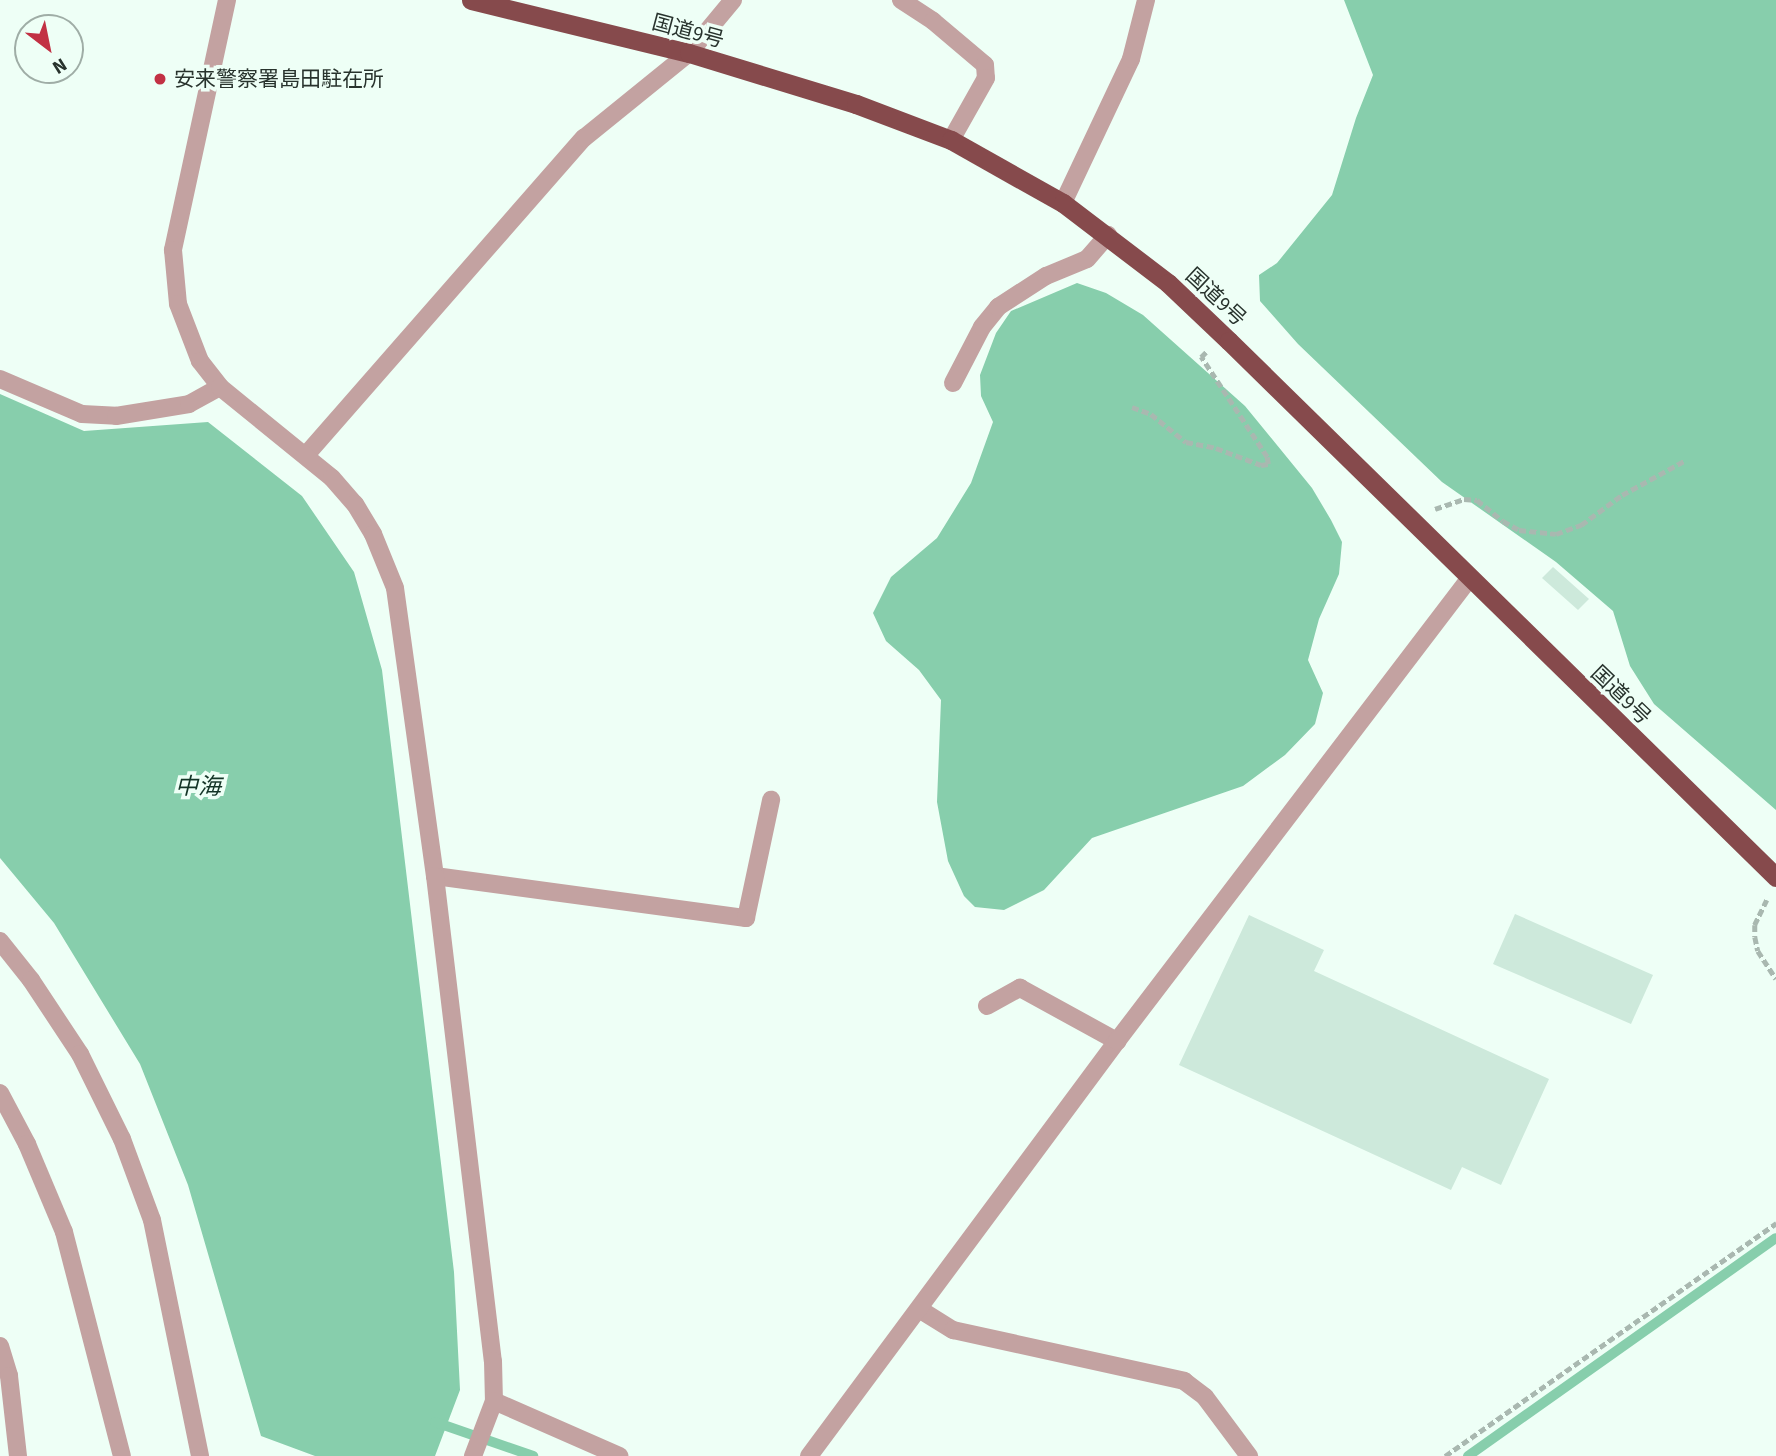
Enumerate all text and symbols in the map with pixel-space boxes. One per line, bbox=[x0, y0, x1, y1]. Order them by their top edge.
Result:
street label: 国道9号 bbox=[649, 9, 727, 53]
north arrow bbox=[14, 14, 84, 84]
text: N bbox=[47, 51, 72, 80]
place label: 安来警察署島田駐在所 bbox=[174, 66, 384, 92]
marker: 安来警察署島田駐在所 bbox=[152, 71, 168, 87]
street label: 国道9号 bbox=[1181, 263, 1251, 331]
street label: 国道9号 bbox=[1586, 660, 1656, 730]
water label: 中海 bbox=[175, 773, 221, 801]

